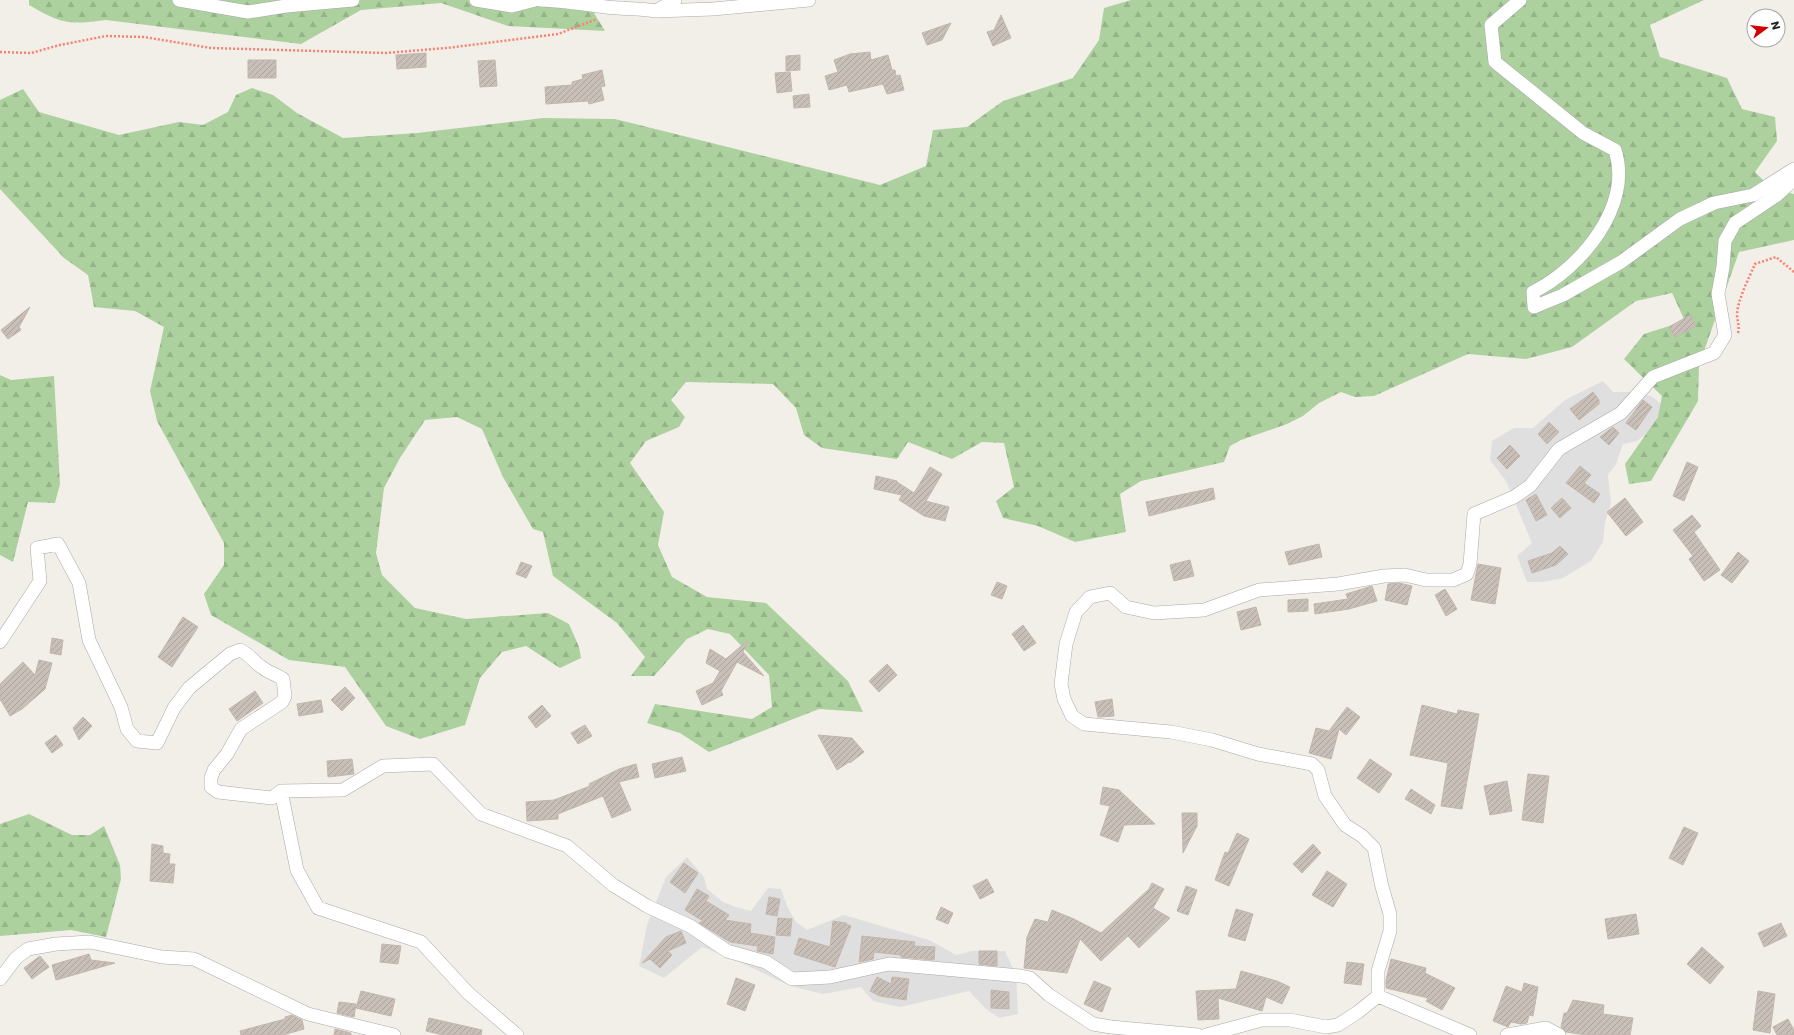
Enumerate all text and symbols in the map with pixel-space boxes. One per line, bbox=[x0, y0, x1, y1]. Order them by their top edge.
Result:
north arrow bbox=[1746, 8, 1786, 48]
text: N bbox=[1767, 19, 1784, 31]

